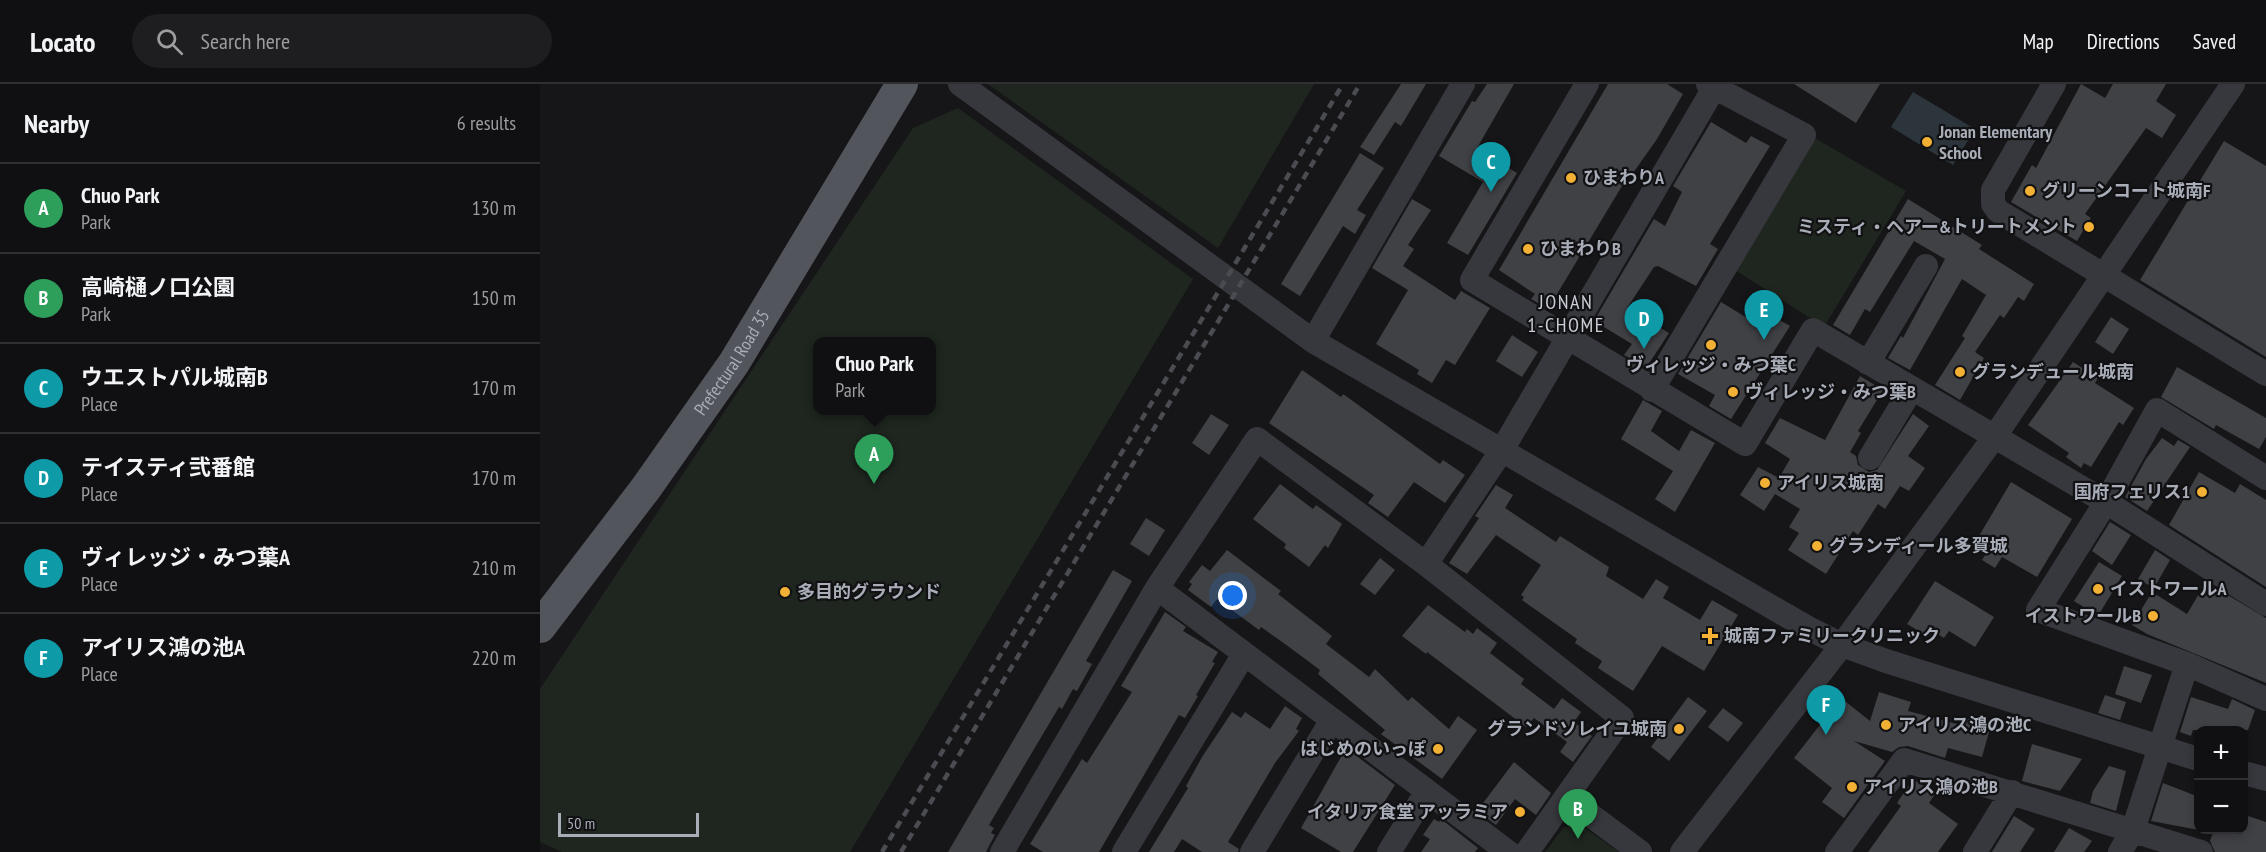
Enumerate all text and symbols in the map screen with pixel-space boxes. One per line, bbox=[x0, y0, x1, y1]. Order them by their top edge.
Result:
search box bbox=[132, 14, 552, 68]
text: Locato bbox=[30, 23, 96, 60]
icon: search bbox=[153, 25, 186, 58]
text: Search here bbox=[201, 27, 290, 55]
text: Map bbox=[2023, 28, 2054, 55]
text: Directions bbox=[2087, 28, 2160, 55]
text: Saved bbox=[2193, 28, 2236, 55]
text: Nearby bbox=[24, 107, 89, 140]
text: 6 results bbox=[457, 110, 516, 136]
place label: Jonan Elementary School bbox=[1938, 120, 2053, 164]
marker: Jonan Elementary School bbox=[1920, 135, 1934, 149]
pin: C bbox=[1472, 142, 1510, 192]
place label: ひまわりA bbox=[1583, 166, 1665, 189]
marker: ひまわりA bbox=[1564, 171, 1578, 185]
place label: グリーンコート城南F bbox=[2042, 179, 2211, 202]
text: Chuo Park bbox=[81, 181, 160, 209]
marker: グリーンコート城南F bbox=[2023, 184, 2037, 198]
text: A bbox=[38, 195, 49, 221]
text: 130 m bbox=[472, 195, 516, 221]
text: Park bbox=[81, 209, 111, 235]
place label: ミスティ・ヘアー&トリートメント bbox=[1797, 215, 2077, 238]
marker: ミスティ・ヘアー&トリートメント bbox=[2082, 220, 2096, 234]
place label: ひまわりB bbox=[1540, 237, 1621, 260]
marker: ひまわりB bbox=[1521, 242, 1535, 256]
text: 高崎樋ノ口公園 bbox=[81, 273, 235, 301]
text: B bbox=[39, 285, 48, 311]
text: 150 m bbox=[472, 285, 516, 311]
district label: JONAN 1-CHOME bbox=[1527, 289, 1605, 338]
pin: E bbox=[1744, 290, 1784, 340]
pin: D bbox=[1624, 300, 1664, 349]
text: Park bbox=[81, 301, 111, 327]
street label: Prefectural Road 35 bbox=[689, 305, 775, 420]
popup bbox=[813, 337, 936, 415]
marker: ヴィレッジ・みつ葉C bbox=[1704, 338, 1718, 352]
text: Chuo Park bbox=[835, 349, 914, 377]
place label: ヴィレッジ・みつ葉C bbox=[1626, 353, 1796, 376]
place label: グランデュール城南 bbox=[1972, 360, 2134, 383]
text: ウエストパル城南B bbox=[81, 363, 268, 391]
marker: グランデュール城南 bbox=[1953, 365, 1967, 379]
text: C bbox=[39, 375, 48, 401]
text: 170 m bbox=[472, 375, 516, 401]
text: Park bbox=[835, 377, 865, 403]
place label: ヴィレッジ・みつ葉B bbox=[1745, 380, 1916, 403]
marker: ヴィレッジ・みつ葉B bbox=[1726, 385, 1740, 399]
text: Place bbox=[81, 391, 118, 417]
pin: A bbox=[854, 434, 894, 484]
text: テイスティ弐番館 bbox=[81, 453, 255, 481]
text: D bbox=[38, 465, 49, 491]
text: 170 m bbox=[472, 465, 516, 491]
place label: アイリス城南 bbox=[1777, 471, 1884, 494]
marker: アイリス城南 bbox=[1758, 476, 1772, 490]
place label: 国府フェリス1 bbox=[2073, 480, 2190, 503]
text: Place bbox=[81, 481, 118, 507]
marker: 国府フェリス1 bbox=[2195, 485, 2209, 499]
place label: グランディール多賀城 bbox=[1829, 534, 2008, 557]
marker: グランディール多賀城 bbox=[1810, 539, 1824, 553]
text: ヴィレッジ・みつ葉A bbox=[81, 543, 290, 571]
text: E bbox=[39, 555, 48, 581]
text: 210 m bbox=[472, 555, 516, 581]
text: Place bbox=[81, 571, 118, 597]
place label: イストワールA bbox=[2110, 577, 2227, 600]
place label: 多目的グラウンド bbox=[797, 580, 941, 603]
your location bbox=[1218, 581, 1247, 610]
marker: イストワールA bbox=[2091, 582, 2105, 596]
marker: 多目的グラウンド bbox=[778, 585, 792, 599]
place label: イストワールB bbox=[2025, 604, 2141, 627]
marker: イストワールB bbox=[2146, 609, 2160, 623]
place label: 城南ファミリークリニック bbox=[1724, 624, 1940, 647]
marker: 城南ファミリークリニック bbox=[1701, 627, 1719, 645]
text: アイリス鴻の池A bbox=[81, 633, 245, 661]
text: F bbox=[39, 645, 48, 671]
text: 220 m bbox=[472, 645, 516, 671]
text: Place bbox=[81, 661, 118, 687]
pin: F bbox=[1806, 686, 1846, 735]
place label: アイリス鴻の池C bbox=[1898, 713, 2031, 736]
place label: グランドソレイユ城南 bbox=[1487, 717, 1667, 740]
marker: アイリス鴻の池C bbox=[1879, 718, 1893, 732]
marker: グランドソレイユ城南 bbox=[1672, 722, 1686, 736]
map controls bbox=[2194, 726, 2248, 834]
button: + bbox=[2194, 726, 2248, 780]
place label: はじめのいっぽ bbox=[1300, 737, 1426, 760]
marker: はじめのいっぽ bbox=[1431, 742, 1445, 756]
place label: アイリス鴻の池B bbox=[1864, 775, 1998, 798]
marker: アイリス鴻の池B bbox=[1845, 780, 1859, 794]
button: − bbox=[2194, 780, 2248, 834]
pin: B bbox=[1558, 790, 1598, 839]
place label: イタリア食堂 アッラミア bbox=[1307, 800, 1508, 823]
marker: イタリア食堂 アッラミア bbox=[1513, 805, 1527, 819]
scale bar bbox=[558, 810, 699, 838]
text: 50 m bbox=[567, 813, 595, 833]

